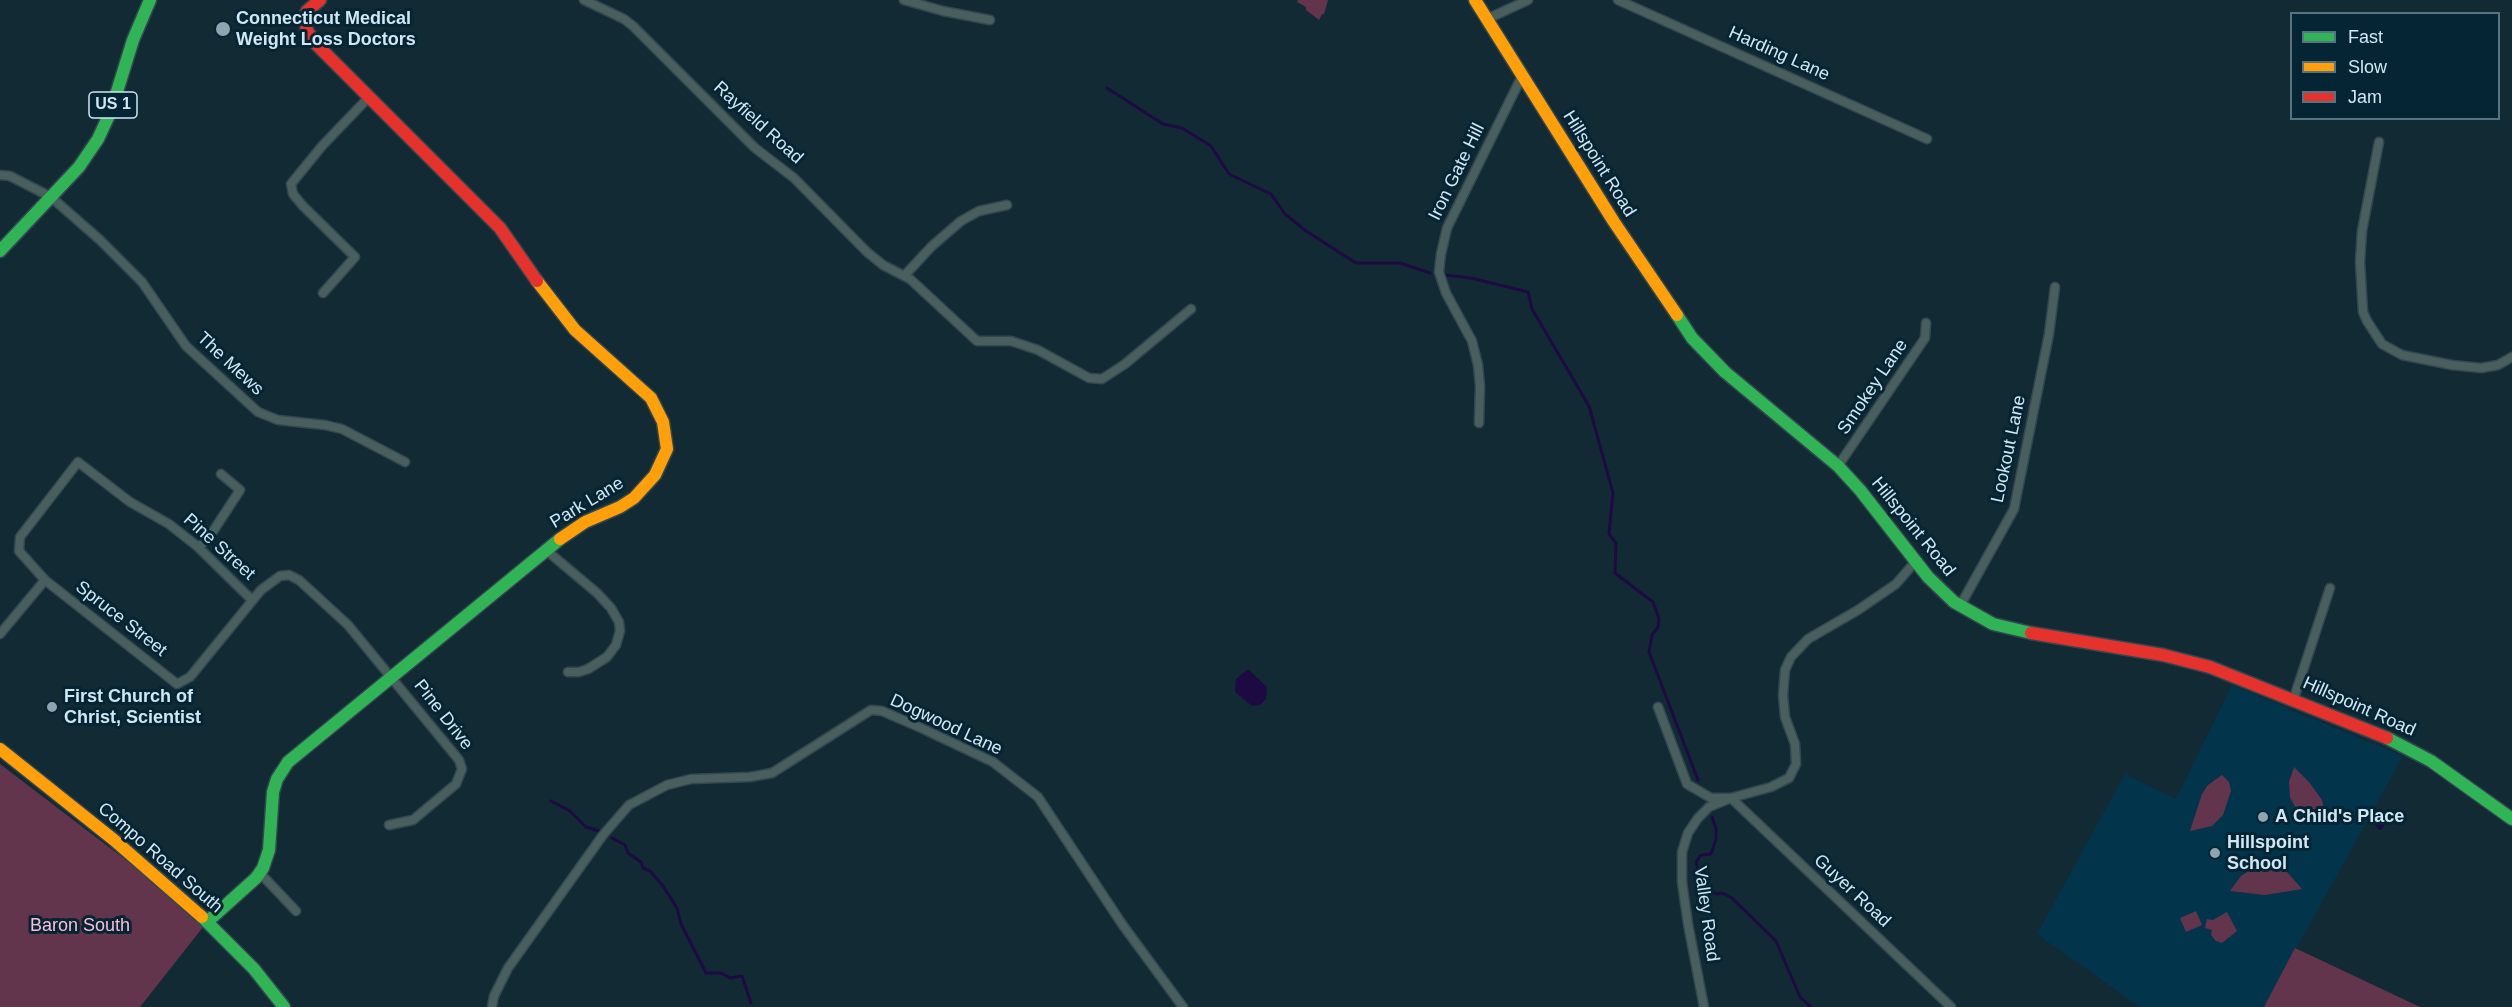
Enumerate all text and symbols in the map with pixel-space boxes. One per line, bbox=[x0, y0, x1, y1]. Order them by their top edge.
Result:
place label: Connecticut Medical Weight Loss Doctors bbox=[236, 8, 416, 50]
legend bbox=[2290, 12, 2500, 120]
marker: Connecticut Medical Weight Loss Doctors bbox=[214, 20, 232, 38]
street label: Harding Lane bbox=[1725, 22, 1833, 86]
text: Fast bbox=[2348, 27, 2383, 47]
text: Slow bbox=[2348, 57, 2387, 77]
street label: Rayfield Road bbox=[709, 77, 807, 169]
text: Jam bbox=[2348, 87, 2382, 107]
road number: US 1 bbox=[89, 92, 137, 118]
street label: Hillspoint Road bbox=[1558, 107, 1640, 221]
street label: Iron Gate Hill bbox=[1424, 120, 1490, 224]
street label: The Mews bbox=[192, 328, 268, 400]
street label: Smokey Lane bbox=[1833, 335, 1913, 439]
street label: Lookout Lane bbox=[1987, 393, 2031, 505]
street label: Park Lane bbox=[546, 473, 628, 533]
street label: Hillspoint Road bbox=[1867, 473, 1959, 581]
street label: Pine Street bbox=[179, 509, 259, 585]
street label: Spruce Street bbox=[71, 577, 171, 661]
street label: Hillspoint Road bbox=[2299, 673, 2419, 741]
street label: Pine Drive bbox=[409, 676, 477, 754]
place label: First Church of Christ, Scientist bbox=[64, 686, 201, 728]
street label: Dogwood Lane bbox=[887, 690, 1005, 760]
marker: First Church of Christ, Scientist bbox=[45, 700, 59, 714]
street label: Compo Road South bbox=[93, 798, 227, 918]
place label: A Child's Place bbox=[2275, 806, 2404, 828]
marker: A Child's Place bbox=[2256, 810, 2270, 824]
place label: Hillspoint School bbox=[2227, 832, 2309, 874]
marker: Hillspoint School bbox=[2208, 846, 2222, 860]
street label: Guyer Road bbox=[1809, 850, 1895, 932]
street label: Valley Road bbox=[1689, 865, 1723, 963]
park label: Baron South bbox=[30, 915, 130, 937]

